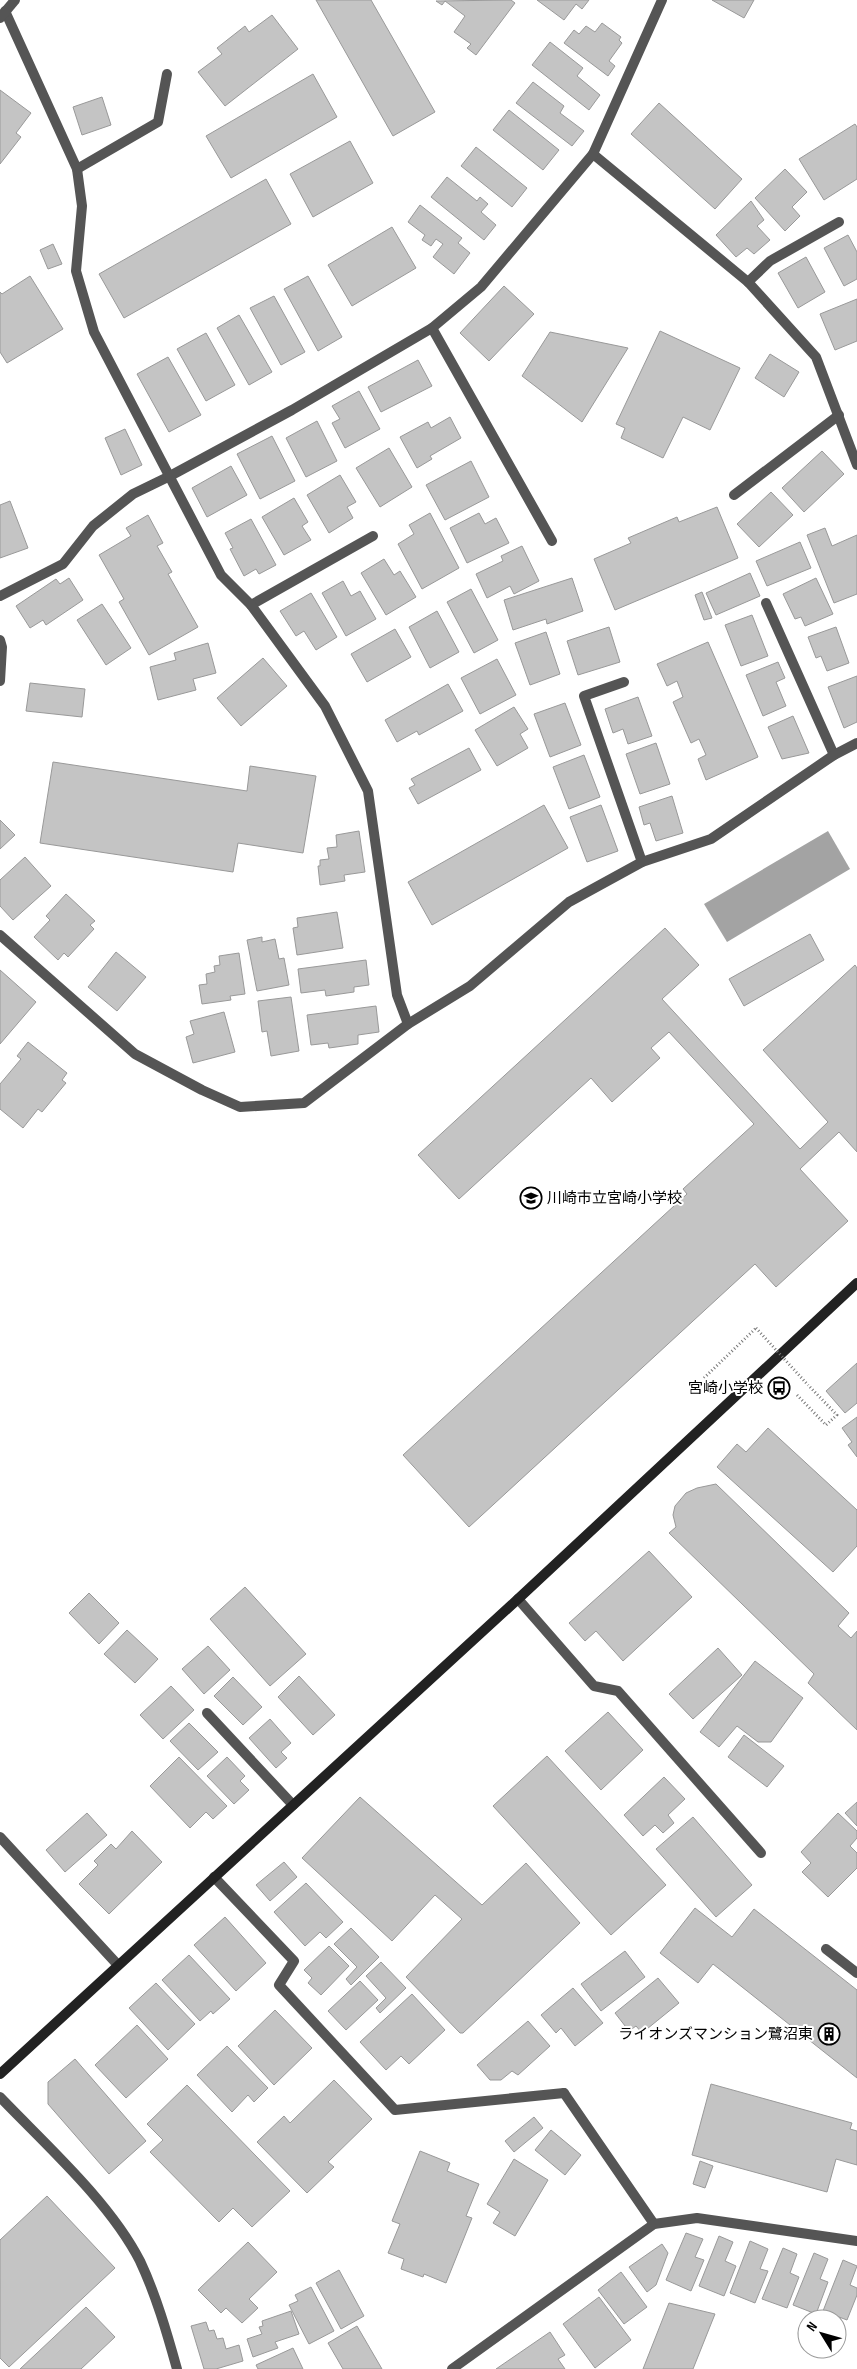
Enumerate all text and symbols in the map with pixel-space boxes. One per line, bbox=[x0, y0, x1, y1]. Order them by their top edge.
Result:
school or university icon: 川崎市立宮崎小学校 bbox=[519, 1186, 543, 1210]
place label: 川崎市立宮崎小学校 bbox=[547, 1189, 682, 1208]
bus stop icon: 宮崎小学校 bbox=[767, 1376, 791, 1400]
place label: 宮崎小学校 bbox=[688, 1379, 763, 1398]
building icon: ライオンズマンション鷺沼東 bbox=[817, 2022, 841, 2046]
place label: ライオンズマンション鷺沼東 bbox=[618, 2025, 813, 2044]
north arrow bbox=[797, 2309, 847, 2359]
text: N bbox=[803, 2318, 821, 2335]

